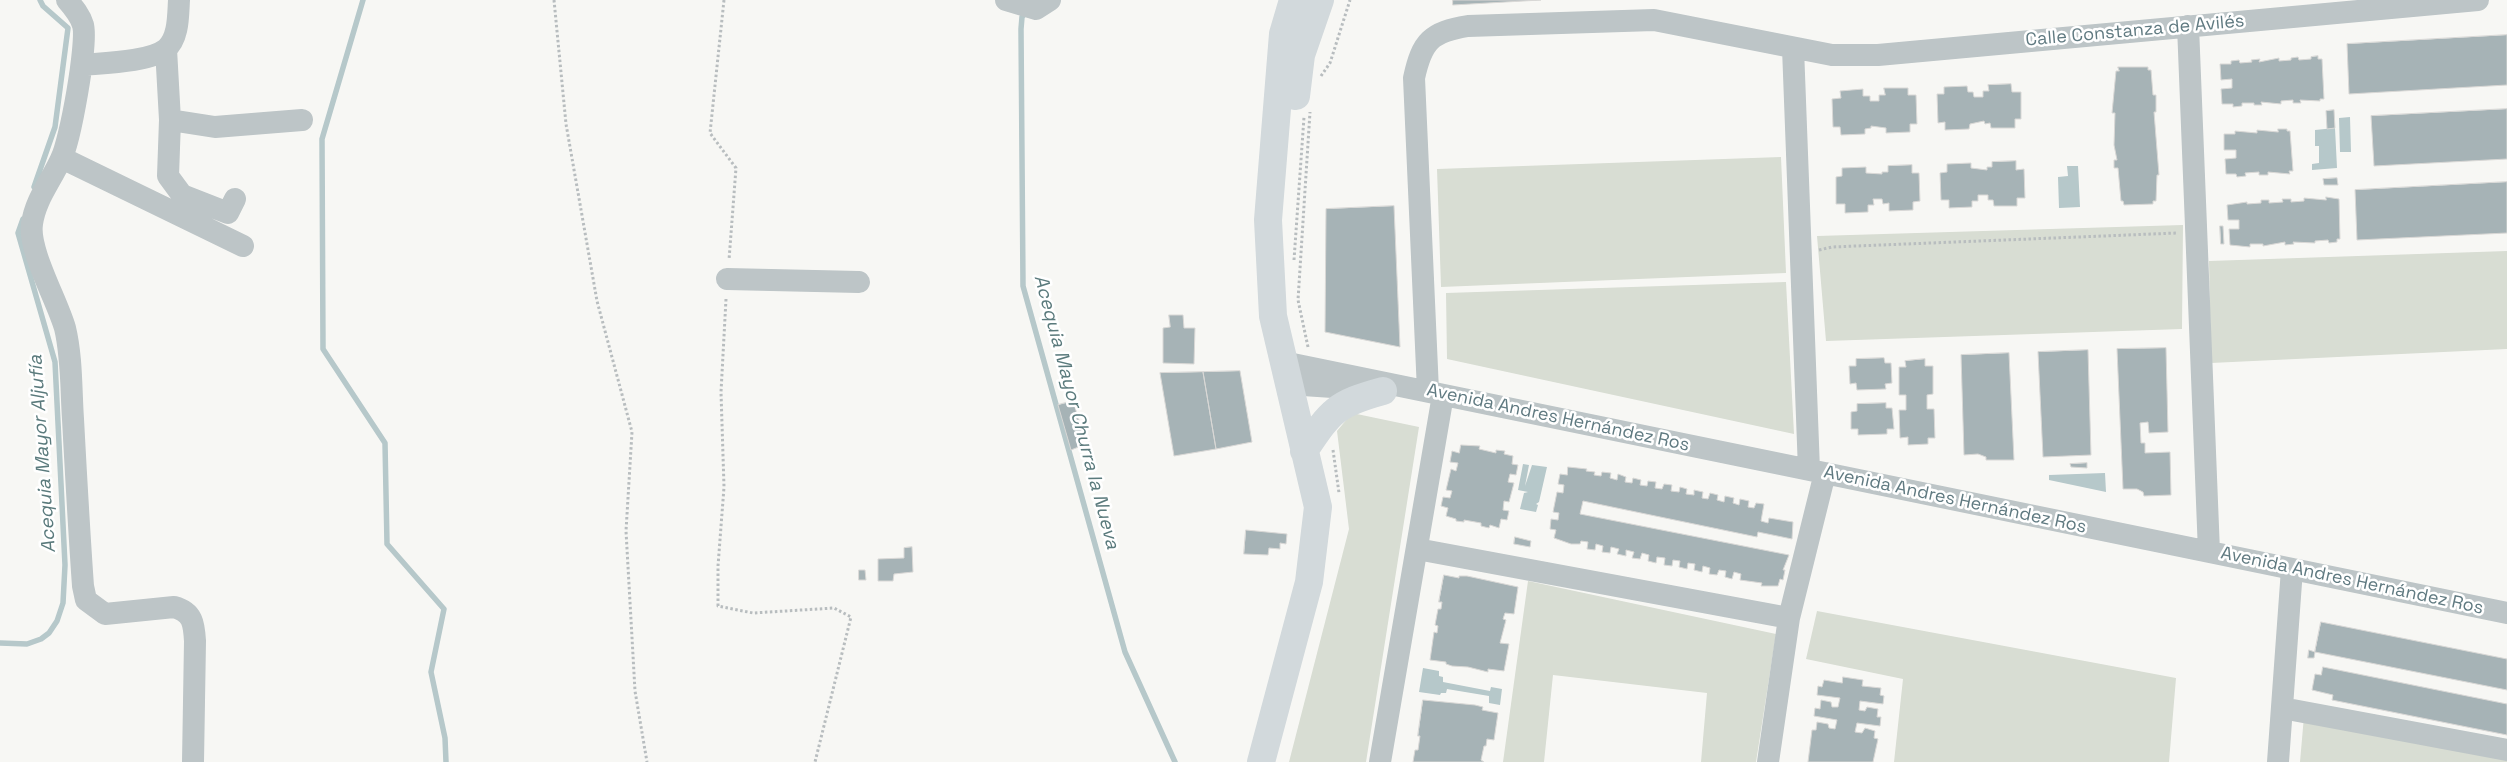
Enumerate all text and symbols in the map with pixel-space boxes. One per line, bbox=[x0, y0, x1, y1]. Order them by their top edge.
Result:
street label: Calle Constanza de Avilés bbox=[2025, 11, 2245, 51]
water label: Acequia Mayor Churra la Nueva bbox=[1028, 272, 1124, 552]
water label: Acequia Mayor Aljufía bbox=[25, 354, 61, 554]
street label: Avenida Andres Hernández Ros bbox=[1425, 380, 1691, 456]
street label: Avenida Andres Hernández Ros bbox=[1822, 462, 2088, 538]
street label: Avenida Andres Hernández Ros bbox=[2219, 543, 2485, 619]

